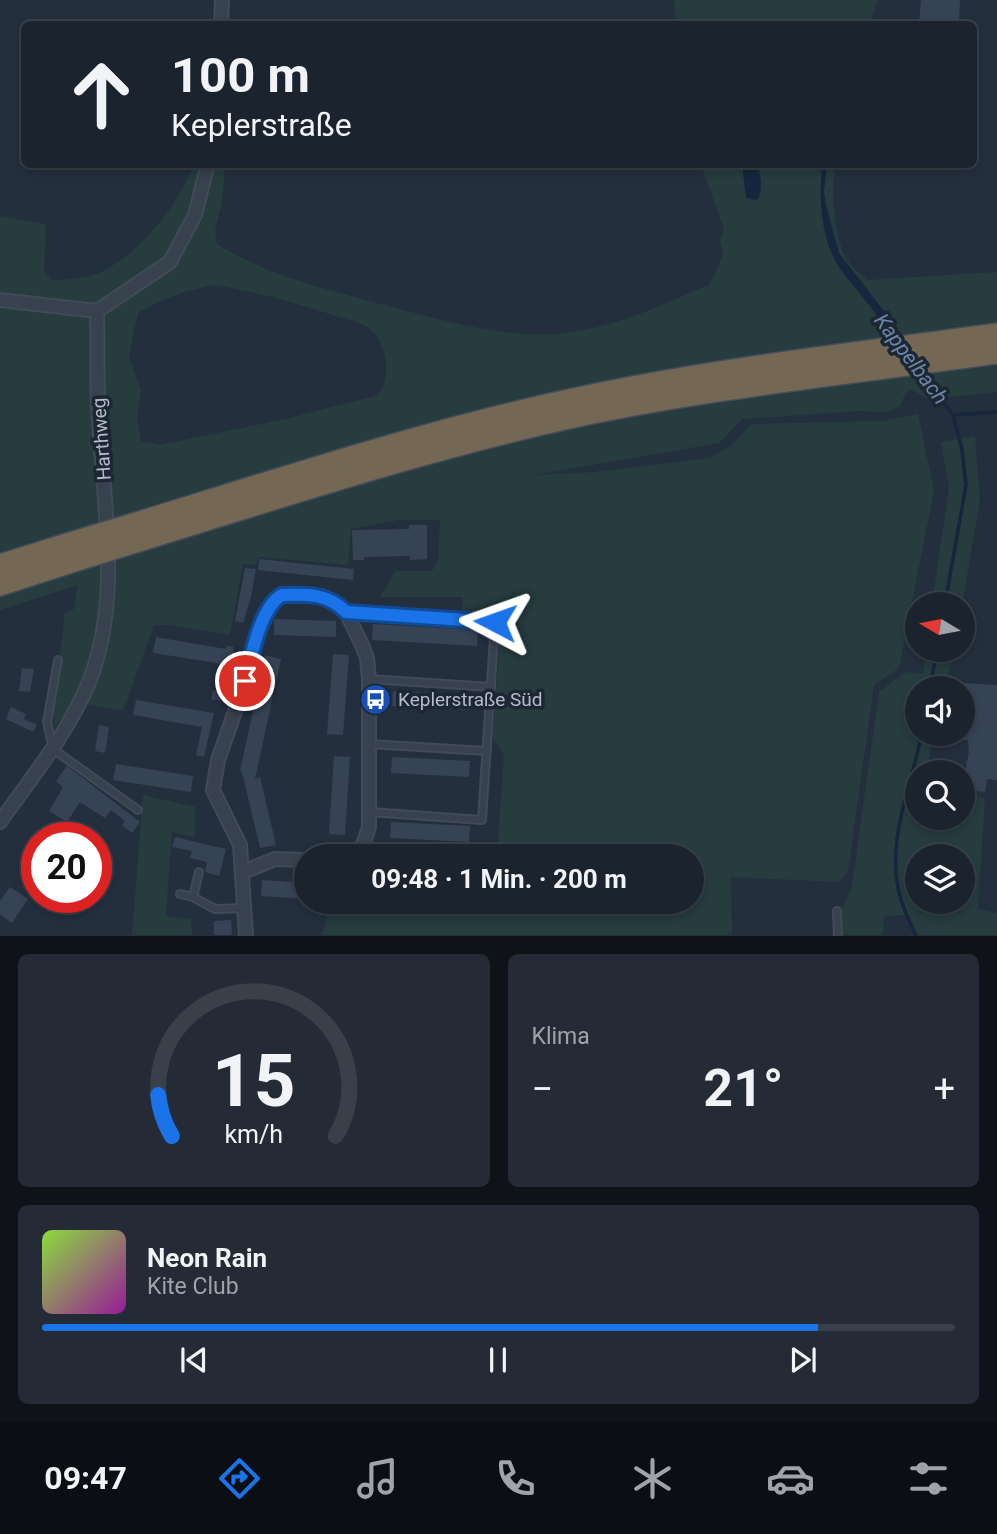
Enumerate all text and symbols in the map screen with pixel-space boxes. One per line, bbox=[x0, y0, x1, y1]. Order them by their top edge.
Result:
text: 100 m bbox=[171, 47, 310, 104]
icon: ahead bbox=[56, 49, 147, 140]
text: Keplerstraße bbox=[171, 106, 352, 144]
water label: Kappelbach bbox=[869, 309, 953, 409]
street label: Harthweg bbox=[87, 397, 116, 481]
position arrow bbox=[458, 585, 532, 659]
north arrow bbox=[905, 592, 975, 662]
map controls bbox=[905, 592, 975, 914]
pin bbox=[215, 651, 275, 711]
icon: arrive bbox=[226, 662, 264, 700]
button: sound bbox=[905, 676, 975, 746]
bus stop icon: Keplerstraße Süd bbox=[358, 682, 392, 716]
place label: Keplerstraße Süd bbox=[398, 688, 543, 711]
button: search bbox=[905, 760, 975, 830]
speed limit sign: 20 bbox=[21, 822, 112, 913]
button: layers bbox=[905, 844, 975, 914]
text: 09:48 · 1 Min. · 200 m bbox=[371, 864, 627, 894]
text: Klima bbox=[532, 1023, 590, 1050]
text: 15 bbox=[212, 1039, 296, 1125]
text: 21° bbox=[703, 1058, 783, 1119]
text: − bbox=[532, 1067, 553, 1111]
text: + bbox=[933, 1067, 955, 1111]
text: km/h bbox=[224, 1120, 283, 1149]
text: Neon Rain bbox=[147, 1243, 267, 1273]
text: Kite Club bbox=[147, 1273, 239, 1300]
icon: previous bbox=[175, 1341, 213, 1379]
icon: pause bbox=[479, 1341, 517, 1379]
icon: next bbox=[784, 1341, 822, 1379]
icon: directions bbox=[215, 1454, 264, 1503]
icon: music bbox=[353, 1454, 402, 1503]
icon: phone bbox=[491, 1454, 540, 1503]
icon: climate bbox=[628, 1454, 677, 1503]
icon: car bbox=[766, 1454, 815, 1503]
icon: filters bbox=[904, 1454, 953, 1503]
text: 09:47 bbox=[44, 1459, 127, 1497]

